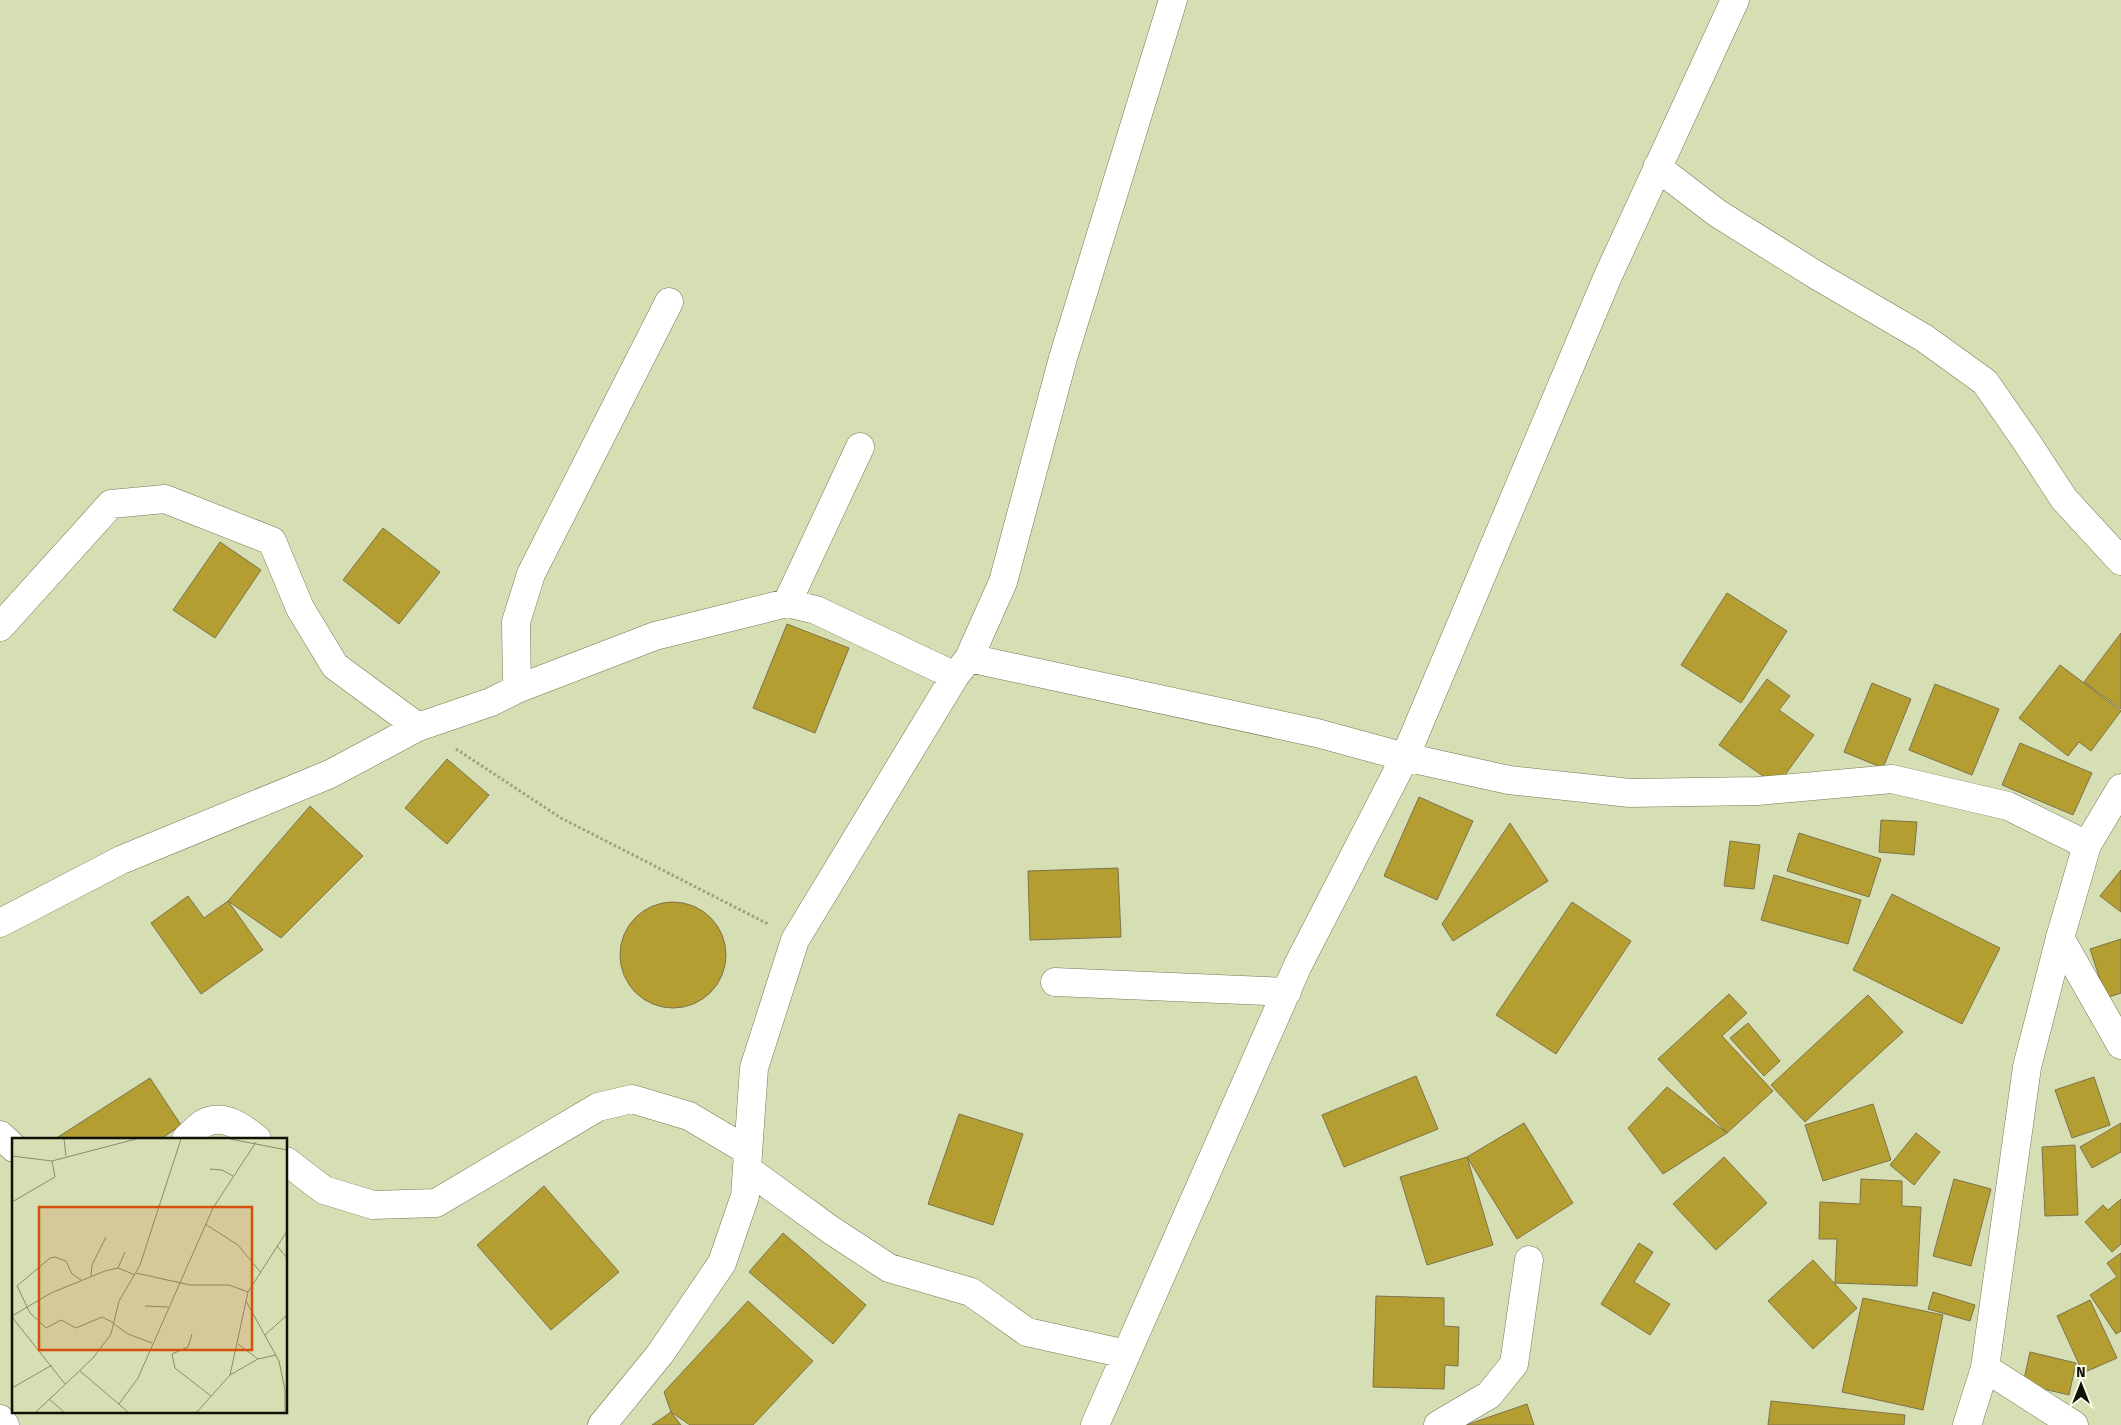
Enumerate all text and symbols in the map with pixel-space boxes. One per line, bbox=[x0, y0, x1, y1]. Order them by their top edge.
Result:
inset map bbox=[12, 1138, 288, 1412]
north arrow bbox=[2056, 1360, 2106, 1410]
text: N bbox=[2076, 1364, 2086, 1381]

